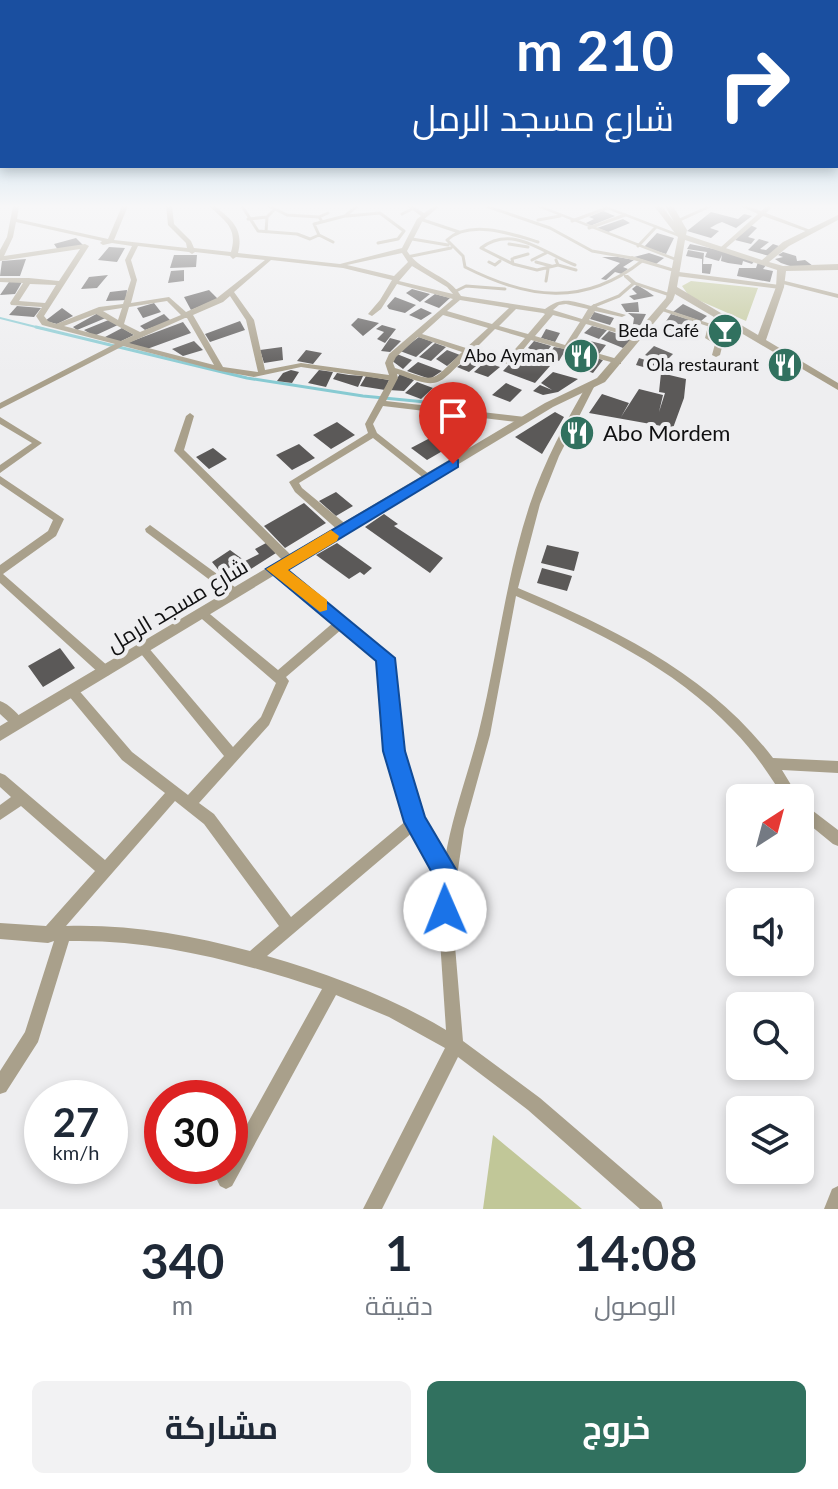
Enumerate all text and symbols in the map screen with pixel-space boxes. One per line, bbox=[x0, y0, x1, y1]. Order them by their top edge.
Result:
text: 210 m bbox=[516, 16, 674, 83]
icon: right bbox=[702, 32, 806, 136]
text: شارع مسجد الرمل bbox=[412, 95, 674, 139]
bar icon: Beda Café bbox=[706, 312, 744, 350]
place label: Beda Café bbox=[618, 319, 699, 341]
restaurant icon: Abo Ayman bbox=[562, 337, 600, 375]
place label: Abo Ayman bbox=[464, 344, 555, 366]
restaurant icon: Ola restaurant bbox=[766, 346, 804, 384]
place label: Ola restaurant bbox=[646, 353, 760, 375]
pin bbox=[419, 382, 487, 464]
icon: arrive bbox=[431, 394, 475, 438]
restaurant icon: Abo Mordem bbox=[558, 414, 596, 452]
place label: Abo Mordem bbox=[603, 419, 730, 446]
street label: شارع مسجد الرمل bbox=[101, 552, 253, 659]
north arrow bbox=[726, 784, 814, 872]
map controls bbox=[726, 784, 814, 1184]
position arrow bbox=[403, 868, 487, 952]
button: sound bbox=[726, 888, 814, 976]
button: search bbox=[726, 992, 814, 1080]
speed limit sign: 30 bbox=[144, 1080, 248, 1184]
button: layers bbox=[726, 1096, 814, 1184]
text: 27 bbox=[53, 1098, 99, 1146]
text: km/h bbox=[53, 1140, 99, 1164]
text: 1 bbox=[385, 1224, 413, 1281]
text: 14:08 bbox=[574, 1224, 697, 1281]
text: 340 bbox=[141, 1232, 224, 1289]
text: m bbox=[172, 1289, 193, 1321]
text: دقيقة bbox=[365, 1289, 433, 1321]
text: الوصول bbox=[594, 1289, 677, 1321]
button: مشاركة bbox=[32, 1381, 411, 1473]
button: خروج bbox=[427, 1381, 806, 1473]

